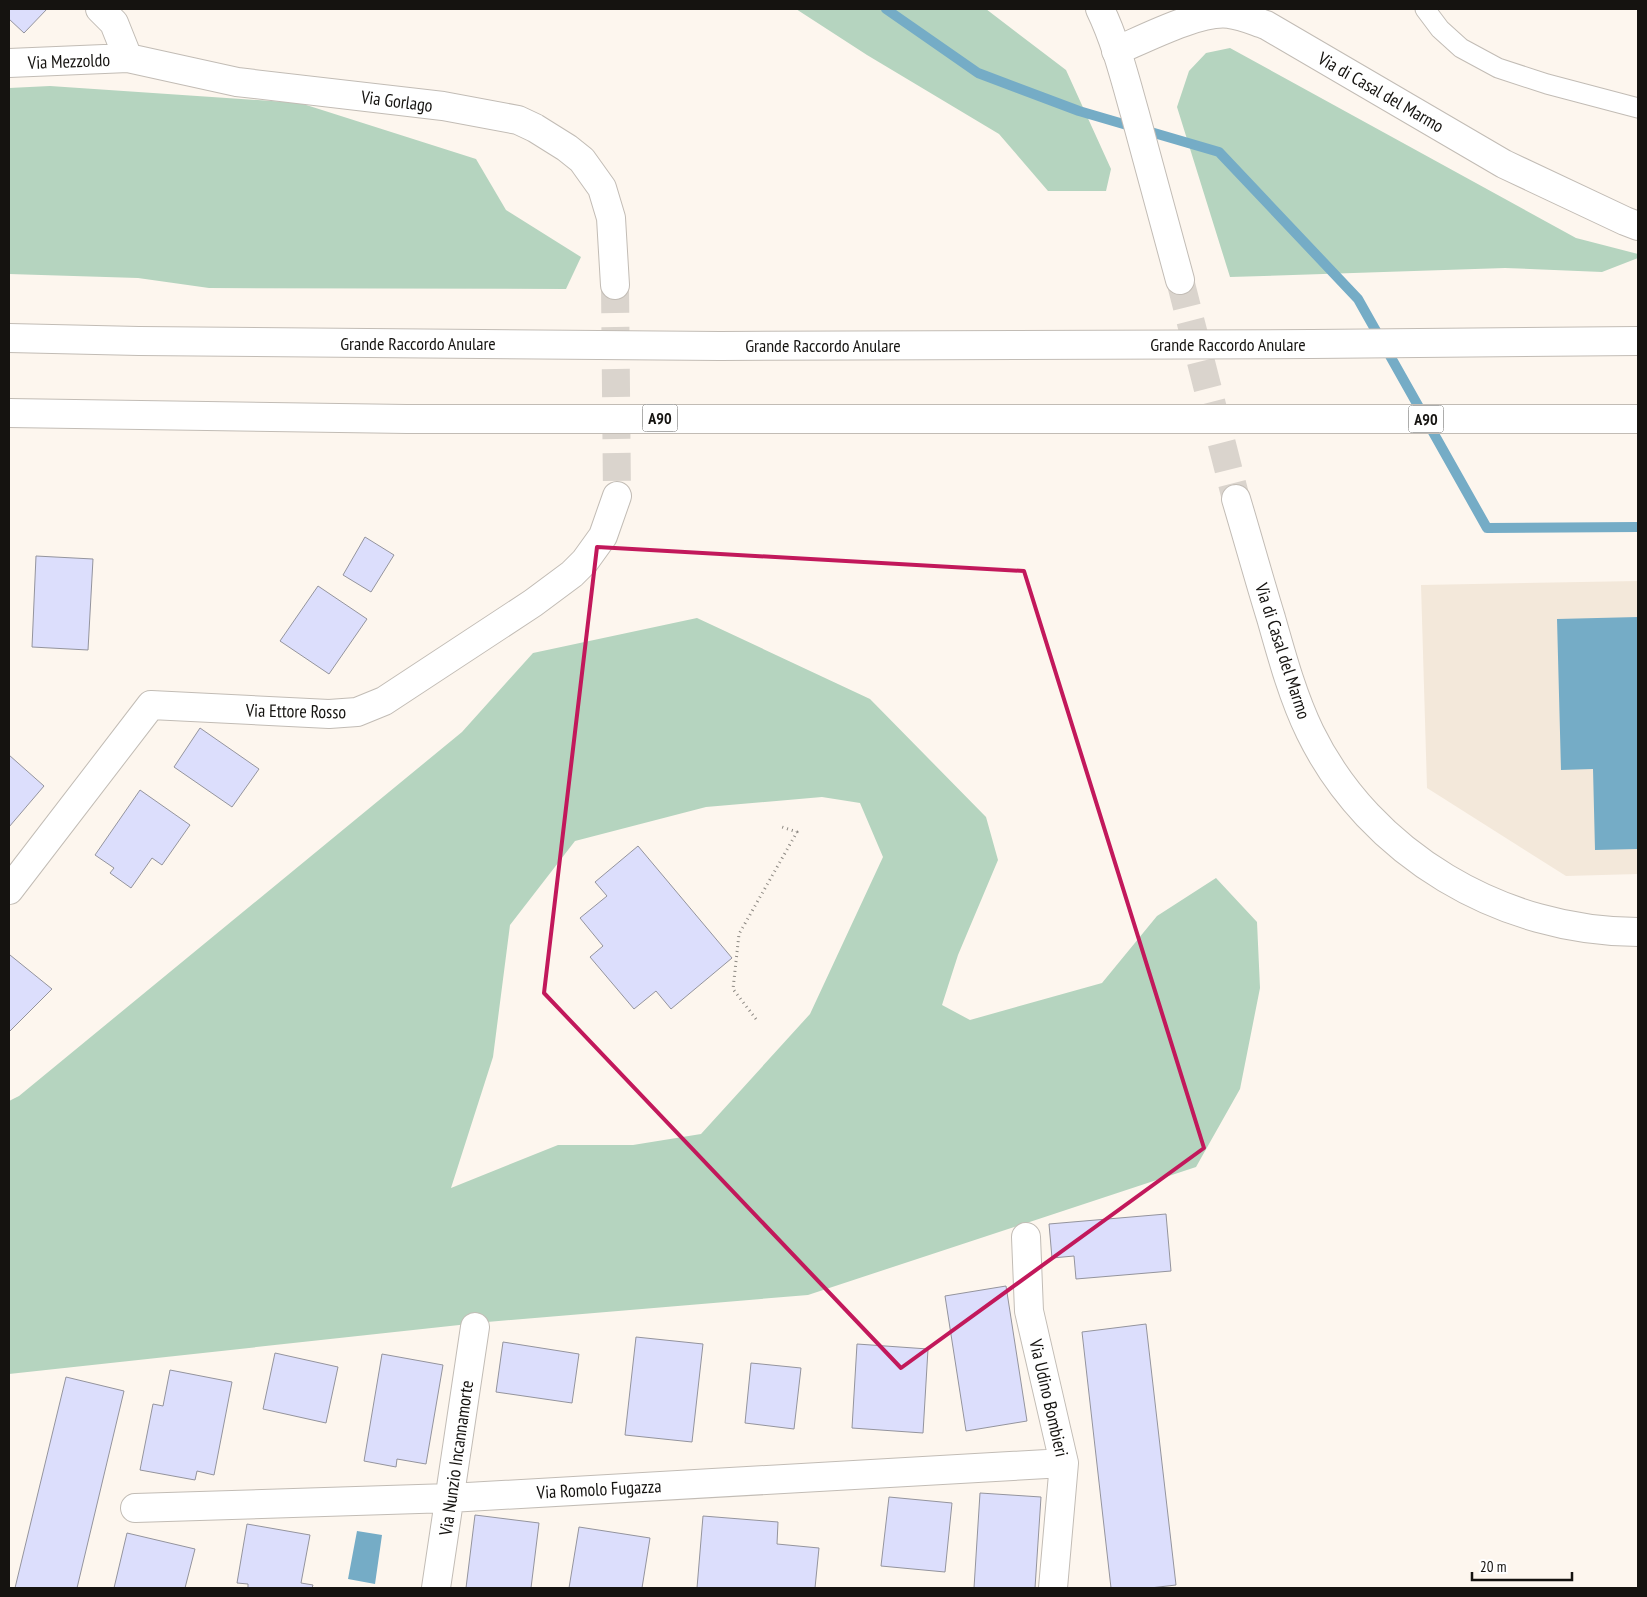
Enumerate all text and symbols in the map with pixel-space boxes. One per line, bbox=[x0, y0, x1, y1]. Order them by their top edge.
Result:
street label: Via di Casal del Marmo bbox=[1313, 46, 1448, 137]
street label: Via Mezzoldo bbox=[26, 48, 111, 74]
street label: Via Gorlago bbox=[359, 85, 434, 117]
street label: Grande Raccordo Anulare bbox=[340, 332, 496, 355]
street label: Grande Raccordo Anulare bbox=[1150, 333, 1306, 356]
street label: Grande Raccordo Anulare bbox=[745, 334, 901, 357]
road number: A90 bbox=[642, 404, 678, 432]
road number: A90 bbox=[1408, 406, 1444, 432]
street label: Via di Casal del Marmo bbox=[1250, 579, 1316, 722]
street label: Via Ettore Rosso bbox=[245, 699, 347, 723]
street label: Via Udino Bombieri bbox=[1024, 1336, 1074, 1459]
street label: Via Nunzio Incannamorte bbox=[434, 1379, 478, 1538]
street label: Via Romolo Fugazza bbox=[535, 1474, 662, 1504]
scale bar bbox=[1472, 1550, 1572, 1582]
text: 20 m bbox=[1480, 1557, 1506, 1576]

